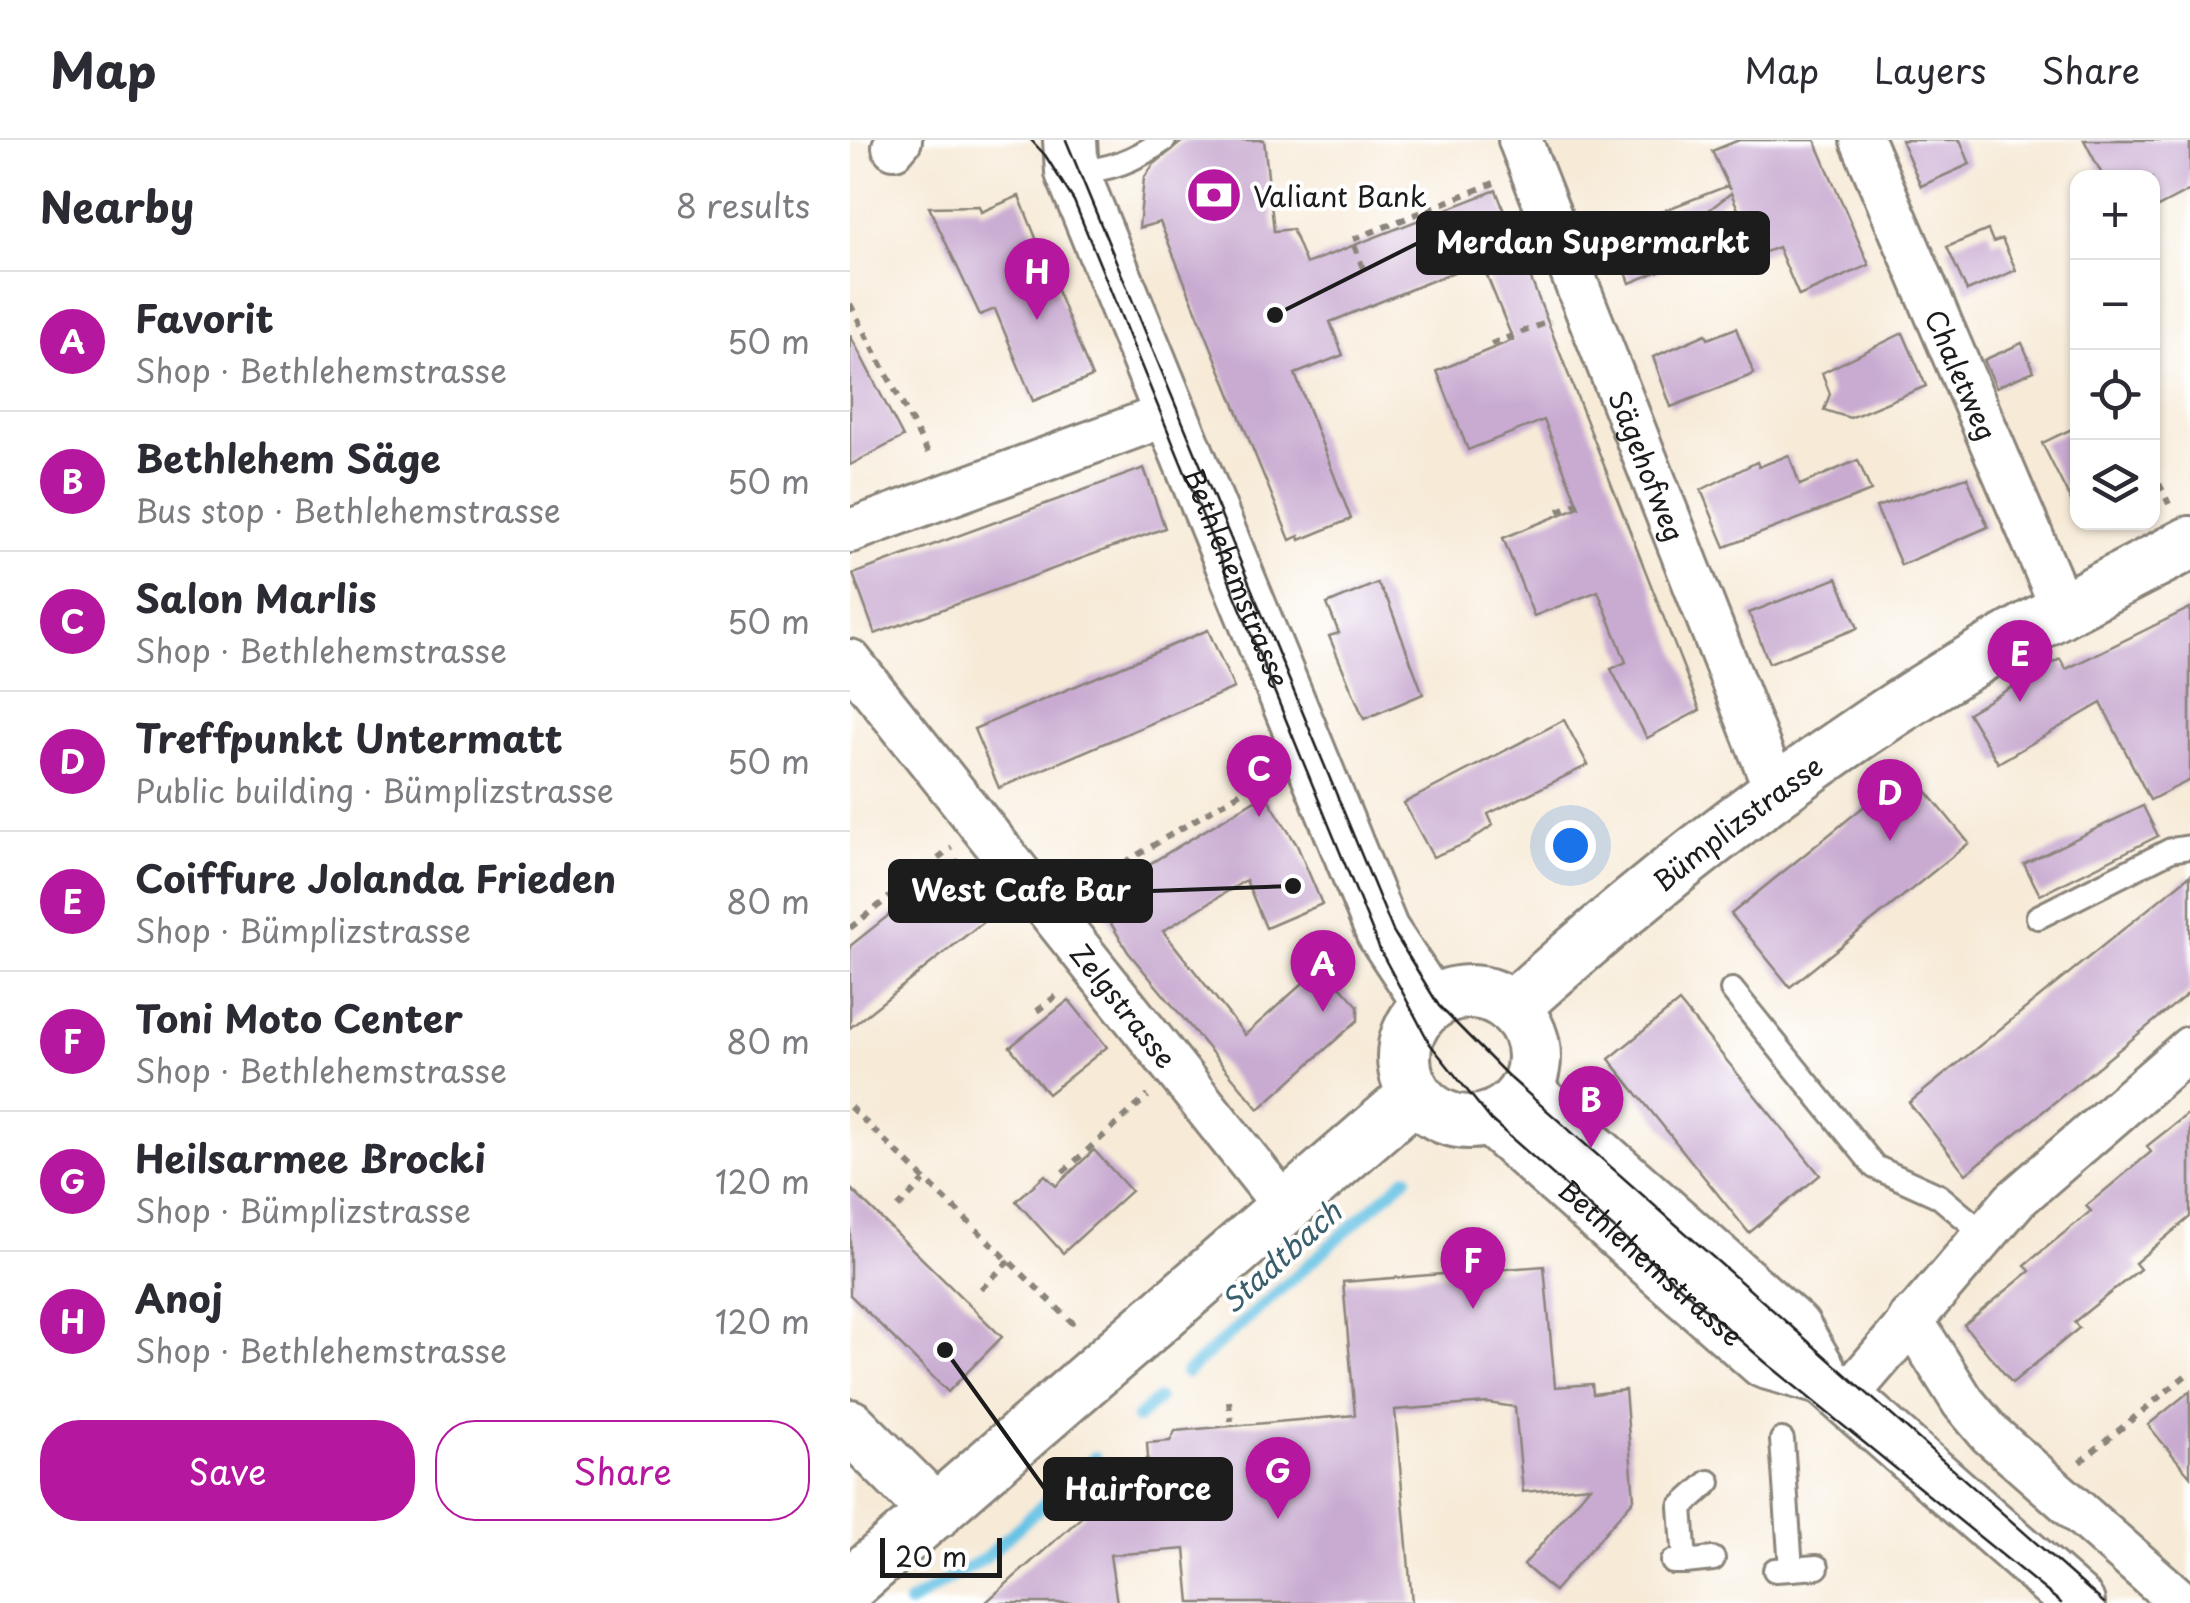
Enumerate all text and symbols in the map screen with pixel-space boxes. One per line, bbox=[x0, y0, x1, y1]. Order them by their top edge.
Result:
text: Map bbox=[50, 33, 156, 105]
text: Map bbox=[1744, 43, 1819, 96]
text: Layers bbox=[1874, 43, 1986, 96]
text: Share bbox=[2041, 43, 2140, 96]
bank icon: Valiant Bank bbox=[1184, 165, 1244, 225]
map controls bbox=[2070, 170, 2160, 530]
button: + bbox=[2070, 170, 2160, 260]
text: Nearby bbox=[40, 174, 194, 237]
place label: Valiant Bank bbox=[1253, 174, 1427, 217]
text: 8 results bbox=[676, 181, 810, 229]
callout: Merdan Supermarkt bbox=[1418, 213, 1768, 273]
text: Merdan Supermarkt bbox=[1436, 218, 1750, 263]
pin: H bbox=[1004, 238, 1070, 320]
button: − bbox=[2070, 260, 2160, 350]
text: Favorit bbox=[135, 289, 274, 346]
street label: Chaletweg bbox=[1915, 302, 2009, 447]
text: A bbox=[60, 317, 85, 365]
text: 50 m bbox=[727, 317, 810, 365]
text: Shop · Bethlehemstrasse bbox=[135, 346, 507, 394]
button: locate bbox=[2070, 350, 2160, 440]
street label: Sägehofweg bbox=[1599, 384, 1697, 548]
text: Bethlehem Säge bbox=[135, 429, 441, 486]
button: layers bbox=[2070, 440, 2160, 530]
text: B bbox=[62, 457, 83, 505]
text: 50 m bbox=[727, 457, 810, 505]
street label: Bethlehemstrasse bbox=[1173, 461, 1302, 694]
text: Bus stop · Bethlehemstrasse bbox=[135, 486, 561, 534]
text: Salon Marlis bbox=[135, 569, 377, 626]
text: C bbox=[60, 597, 85, 645]
text: 50 m bbox=[727, 597, 810, 645]
pin: E bbox=[1988, 620, 2052, 702]
text: Shop · Bethlehemstrasse bbox=[135, 626, 507, 674]
text: Treffpunkt Untermatt bbox=[135, 709, 563, 766]
pin: C bbox=[1226, 734, 1292, 817]
text: D bbox=[60, 737, 85, 785]
text: 50 m bbox=[727, 737, 810, 785]
street label: Bümplizstrasse bbox=[1643, 743, 1831, 901]
pin: D bbox=[1858, 758, 1922, 841]
text: Public building · Bümplizstrasse bbox=[135, 766, 614, 814]
your location bbox=[1545, 820, 1596, 871]
text: Coiffure Jolanda Frieden bbox=[135, 849, 616, 906]
callout: West Cafe Bar bbox=[890, 861, 1151, 921]
text: West Cafe Bar bbox=[911, 866, 1132, 911]
text: E bbox=[63, 877, 82, 925]
text: 80 m bbox=[726, 877, 810, 925]
text: Shop · Bümplizstrasse bbox=[135, 906, 471, 954]
pin: A bbox=[1290, 930, 1356, 1012]
street label: Zelgstrasse bbox=[1061, 933, 1188, 1077]
text: Toni Moto Center bbox=[135, 989, 463, 1046]
text: F bbox=[63, 1017, 82, 1065]
text: 80 m bbox=[726, 1017, 810, 1065]
text: Shop · Bethlehemstrasse bbox=[135, 1046, 507, 1094]
pin: B bbox=[1558, 1066, 1624, 1148]
text: Heilsarmee Brocki bbox=[135, 1129, 486, 1186]
text: G bbox=[59, 1157, 86, 1205]
text: 120 m bbox=[715, 1157, 810, 1205]
street label: Bethlehemstrasse bbox=[1549, 1168, 1754, 1355]
text: Shop · Bümplizstrasse bbox=[135, 1186, 471, 1234]
water label: Stadtbach bbox=[1210, 1189, 1351, 1323]
pin: F bbox=[1440, 1226, 1506, 1309]
text: Anoj bbox=[135, 1269, 223, 1326]
text: H bbox=[60, 1297, 85, 1345]
text: 120 m bbox=[715, 1297, 810, 1345]
text: Shop · Bethlehemstrasse bbox=[135, 1326, 507, 1374]
button: Save bbox=[40, 1420, 415, 1521]
button: Share bbox=[435, 1420, 810, 1521]
pin: G bbox=[1246, 1436, 1310, 1519]
callout: Hairforce bbox=[1045, 1459, 1231, 1519]
text: Hairforce bbox=[1065, 1465, 1211, 1510]
scale bar bbox=[880, 1533, 1002, 1578]
text: 20 m bbox=[895, 1534, 967, 1577]

